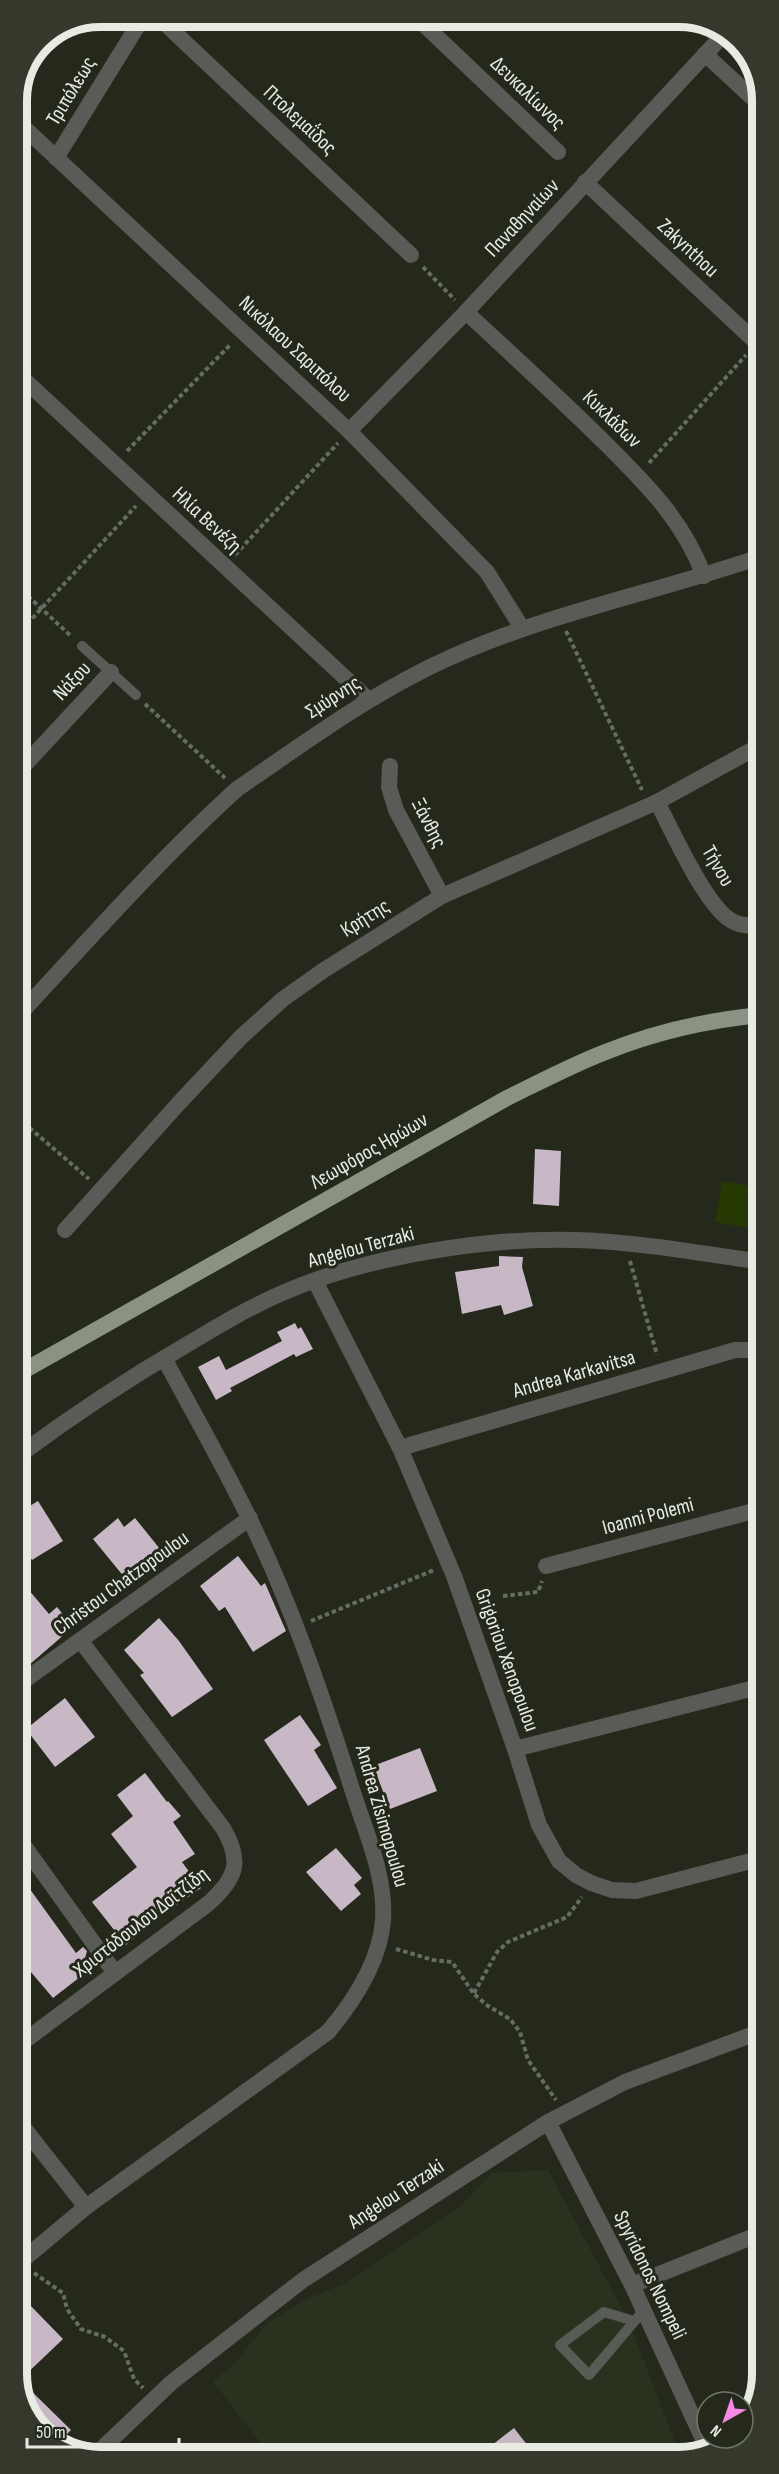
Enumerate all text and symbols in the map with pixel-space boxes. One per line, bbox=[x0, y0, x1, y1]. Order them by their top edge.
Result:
street label: Δευκαλίωνος bbox=[485, 51, 571, 135]
street label: Τριπόλεως bbox=[41, 52, 101, 130]
street label: Πτολεμαΐδος bbox=[258, 80, 342, 160]
street label: Παναθηναίων bbox=[480, 174, 564, 262]
street label: Zakynthou bbox=[652, 213, 724, 283]
street label: Νικόλαου Σαριπόλου bbox=[234, 291, 356, 407]
street label: Κυκλάδων bbox=[577, 385, 647, 453]
street label: Ηλία Βενέζη bbox=[167, 482, 247, 558]
street label: Νάξου bbox=[48, 656, 96, 706]
street label: Σμύρνης bbox=[301, 670, 365, 724]
street label: Ξάνθης bbox=[406, 794, 452, 852]
street label: Τήνου bbox=[696, 841, 740, 891]
street label: Κρήτης bbox=[336, 893, 394, 943]
street label: Λεωφόρος Ηρώων bbox=[305, 1107, 432, 1195]
street label: Angelou Terzaki bbox=[304, 1221, 417, 1273]
street label: Andrea Karkavitsa bbox=[509, 1345, 638, 1404]
street label: Ioanni Polemi bbox=[600, 1492, 696, 1540]
street label: Christou Chatzopoulou bbox=[48, 1526, 194, 1640]
street label: Grigoriou Xenopoulou bbox=[470, 1585, 544, 1735]
street label: Andrea Zisimopoulou bbox=[350, 1741, 414, 1890]
street label: Χριστόδουλου Δοϊτζίδη bbox=[68, 1862, 213, 1983]
street label: Angelou Terzaki bbox=[343, 2154, 449, 2235]
street label: Spyridonos Nompeli bbox=[608, 2207, 692, 2343]
north arrow bbox=[695, 2390, 755, 2450]
scale bar bbox=[27, 2411, 178, 2449]
text: N bbox=[707, 2420, 726, 2440]
text: 50 m bbox=[36, 2422, 66, 2443]

